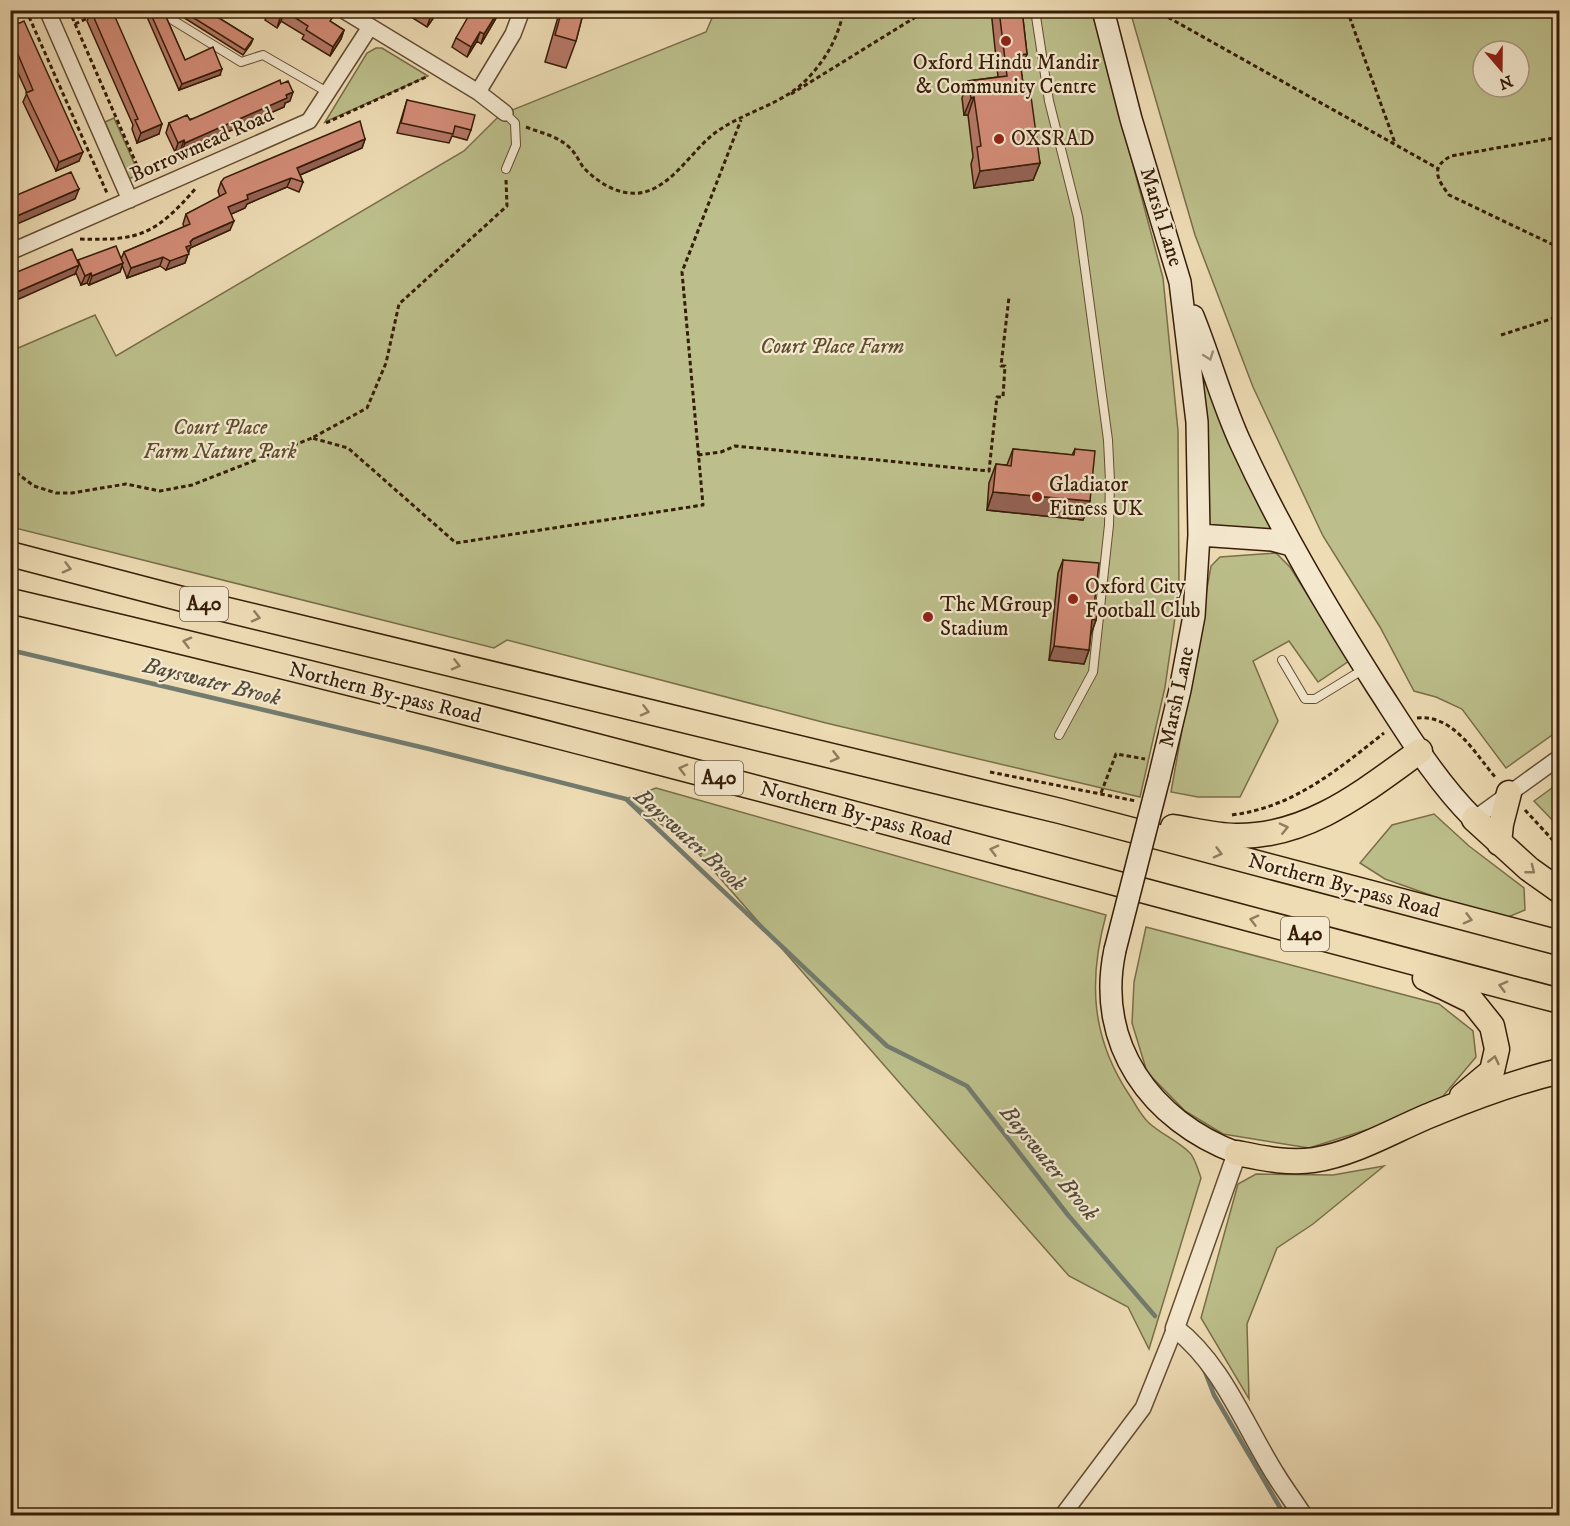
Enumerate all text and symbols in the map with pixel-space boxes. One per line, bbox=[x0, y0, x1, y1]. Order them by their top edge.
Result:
marker: Oxford Hindu Mandir & Community Centre bbox=[999, 34, 1013, 48]
north arrow bbox=[1471, 39, 1531, 99]
place label: Oxford Hindu Mandir & Community Centre bbox=[913, 50, 1099, 100]
text: N bbox=[1496, 71, 1515, 94]
street label: Borrowmead Road bbox=[126, 102, 278, 188]
place label: OXSRAD bbox=[1011, 126, 1095, 152]
marker: OXSRAD bbox=[992, 132, 1006, 146]
street label: Marsh Lane bbox=[1134, 164, 1188, 270]
park label: Court Place Farm bbox=[760, 334, 904, 360]
one-way arrow bbox=[1201, 350, 1214, 360]
park label: Court Place Farm Nature Park bbox=[143, 415, 297, 465]
place label: Gladiator Fitness UK bbox=[1049, 472, 1143, 522]
marker: Gladiator Fitness UK bbox=[1030, 490, 1044, 504]
one-way arrow bbox=[62, 561, 72, 574]
place label: Oxford City Football Club bbox=[1085, 574, 1201, 624]
road number: A40 bbox=[180, 587, 228, 621]
place label: The MGroup Stadium bbox=[940, 592, 1052, 642]
marker: Oxford City Football Club bbox=[1066, 592, 1080, 606]
one-way arrow bbox=[251, 609, 261, 622]
marker: The MGroup Stadium bbox=[921, 610, 935, 624]
one-way arrow bbox=[183, 637, 193, 650]
street label: Marsh Lane bbox=[1154, 644, 1200, 750]
water label: Bayswater Brook bbox=[139, 652, 284, 712]
street label: Northern By-pass Road bbox=[286, 656, 485, 730]
one-way arrow bbox=[451, 658, 461, 671]
one-way arrow bbox=[640, 703, 650, 716]
one-way arrow bbox=[830, 749, 840, 762]
road number: A40 bbox=[695, 761, 743, 795]
one-way arrow bbox=[678, 764, 688, 777]
street label: Northern By-pass Road bbox=[757, 776, 955, 852]
water label: Bayswater Brook bbox=[628, 782, 752, 898]
one-way arrow bbox=[1279, 823, 1289, 836]
one-way arrow bbox=[989, 844, 999, 857]
one-way arrow bbox=[1213, 846, 1223, 858]
street label: Northern By-pass Road bbox=[1245, 848, 1443, 924]
one-way arrow bbox=[1524, 863, 1535, 874]
one-way arrow bbox=[1462, 912, 1473, 924]
one-way arrow bbox=[1249, 915, 1259, 927]
road number: A40 bbox=[1281, 917, 1329, 951]
one-way arrow bbox=[1498, 981, 1508, 994]
one-way arrow bbox=[1487, 1055, 1500, 1065]
water label: Bayswater Brook bbox=[994, 1099, 1104, 1227]

